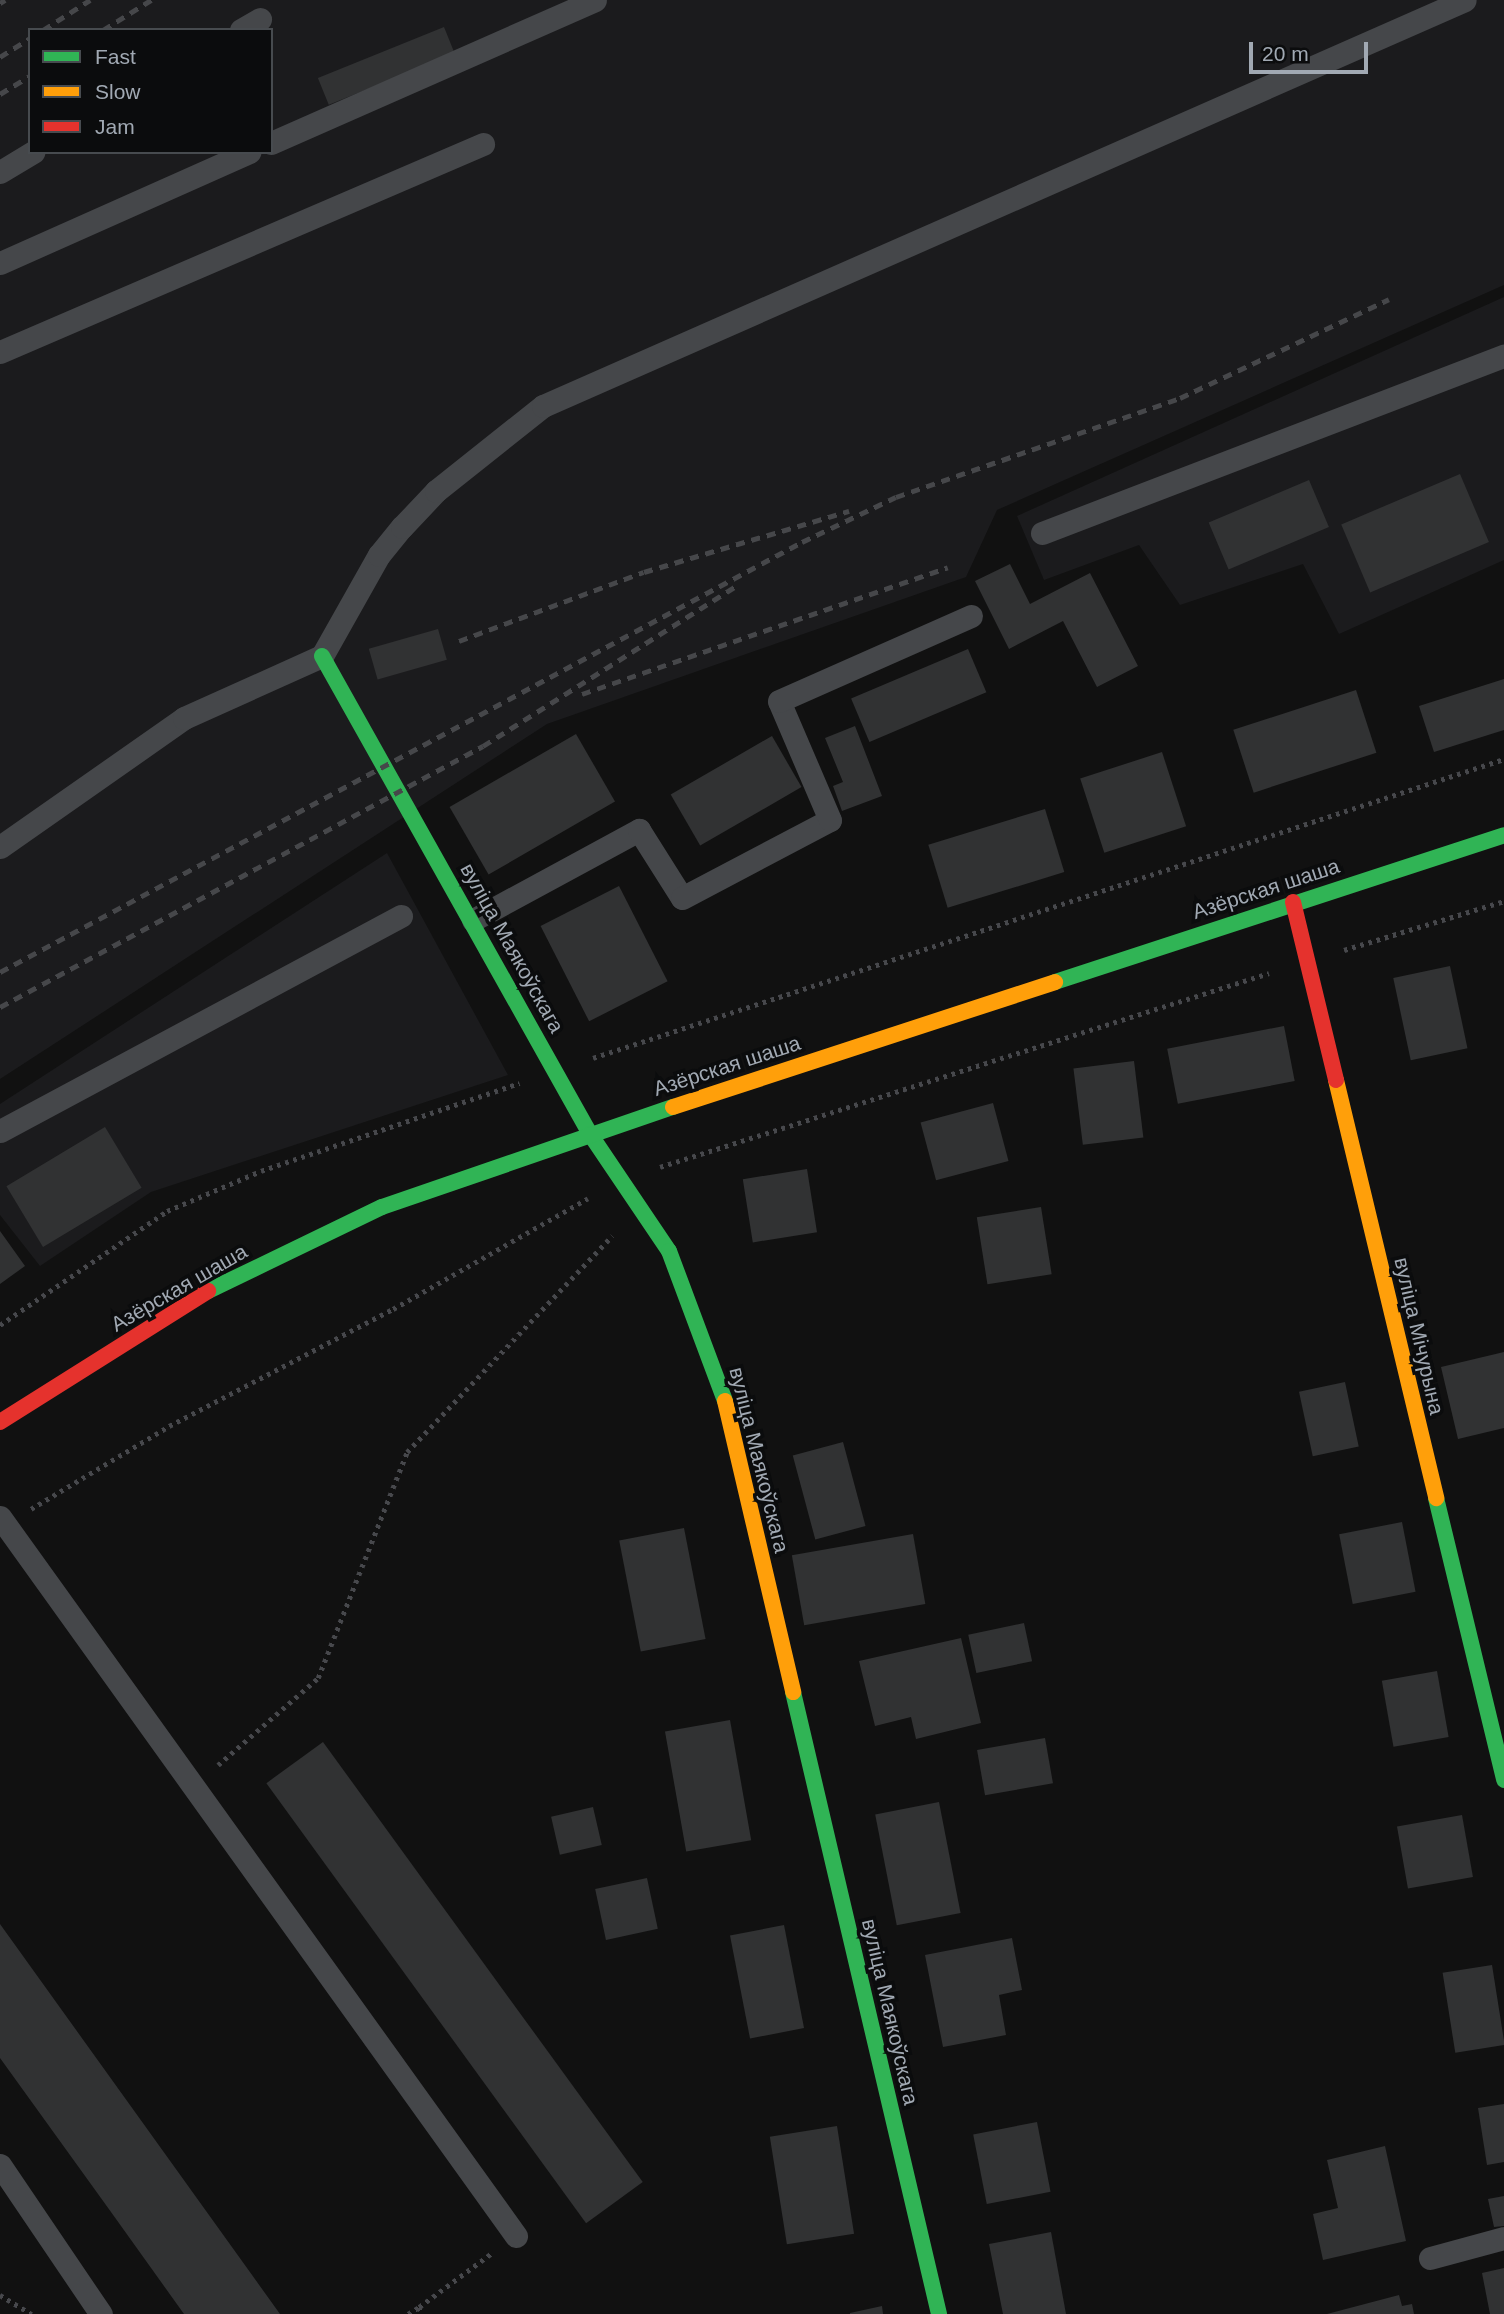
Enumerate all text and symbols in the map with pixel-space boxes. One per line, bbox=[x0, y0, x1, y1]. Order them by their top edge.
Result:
legend bbox=[28, 28, 273, 154]
scale bar bbox=[1252, 28, 1371, 72]
text: 20 m bbox=[1262, 42, 1309, 65]
text: Fast bbox=[95, 45, 136, 68]
text: Slow bbox=[95, 80, 141, 103]
text: Jam bbox=[95, 115, 135, 138]
street label: Азёрская шаша bbox=[1189, 853, 1343, 925]
street label: вуліца Маякоўскага bbox=[455, 859, 569, 1037]
street label: Азёрская шаша bbox=[650, 1030, 804, 1102]
street label: Азёрская шаша bbox=[106, 1239, 252, 1337]
street label: вуліца Мічурына bbox=[1389, 1255, 1449, 1417]
street label: вуліца Маякоўскага bbox=[724, 1365, 794, 1555]
street label: вуліца Маякоўскага bbox=[856, 1916, 924, 2108]

